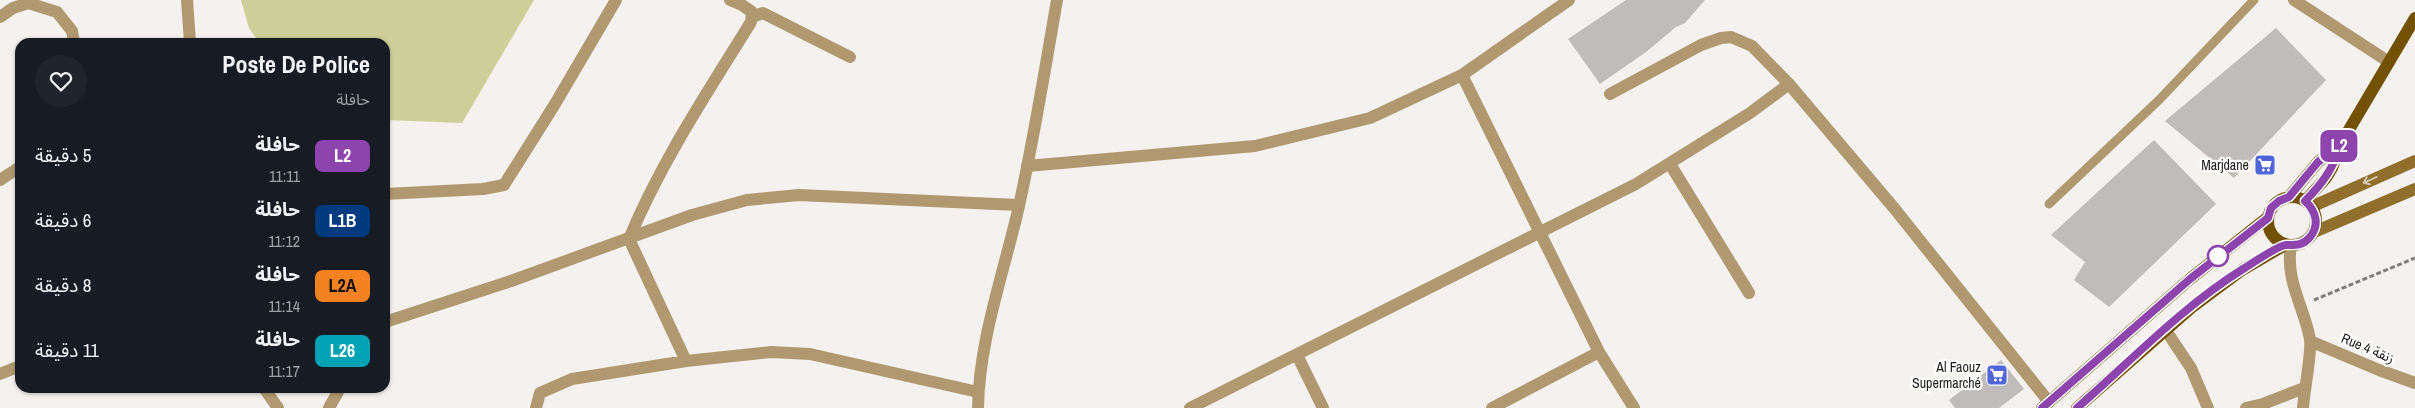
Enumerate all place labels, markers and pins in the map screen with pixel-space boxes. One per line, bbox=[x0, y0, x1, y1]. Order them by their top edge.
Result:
supermarket icon: Marjdane bbox=[2253, 153, 2277, 177]
place label: Marjdane bbox=[2201, 156, 2249, 174]
unlabelled marker bbox=[2207, 245, 2229, 267]
place label: Al Faouz Supermarché bbox=[1912, 358, 1981, 392]
supermarket icon: Al Faouz Supermarché bbox=[1985, 363, 2009, 387]

